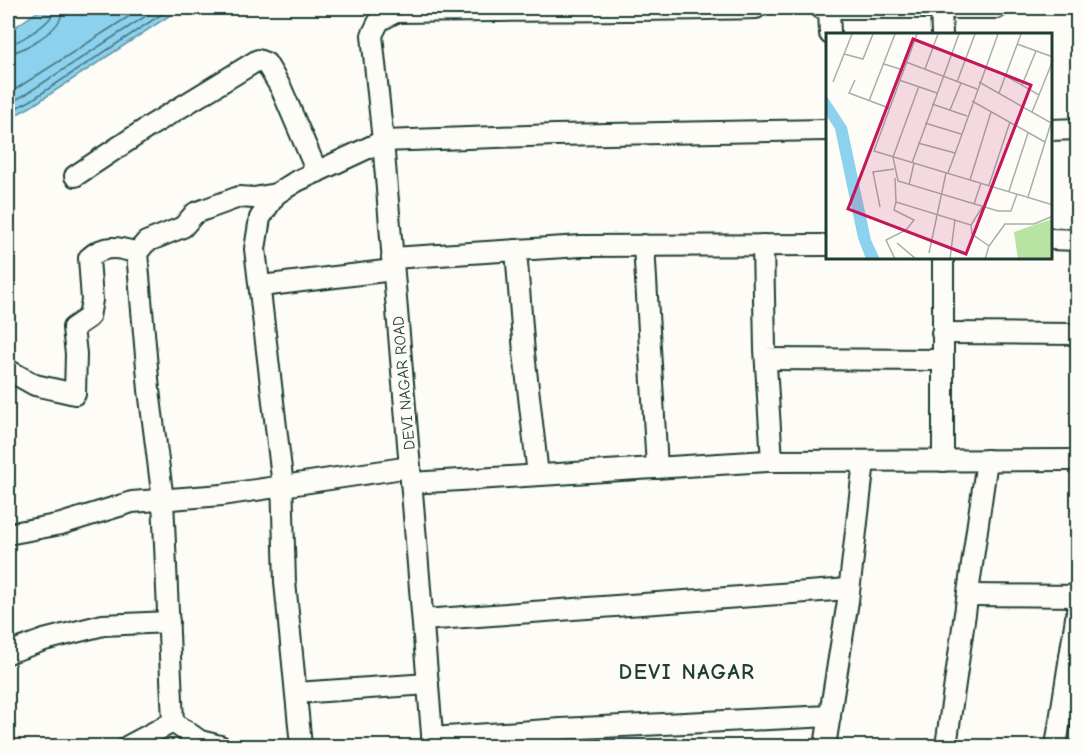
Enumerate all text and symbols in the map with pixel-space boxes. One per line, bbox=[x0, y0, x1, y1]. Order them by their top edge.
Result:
inset map bbox=[826, 33, 1052, 260]
street label: DEVI NAGAR ROAD bbox=[389, 315, 419, 451]
district label: DEVI NAGAR bbox=[619, 659, 755, 685]

